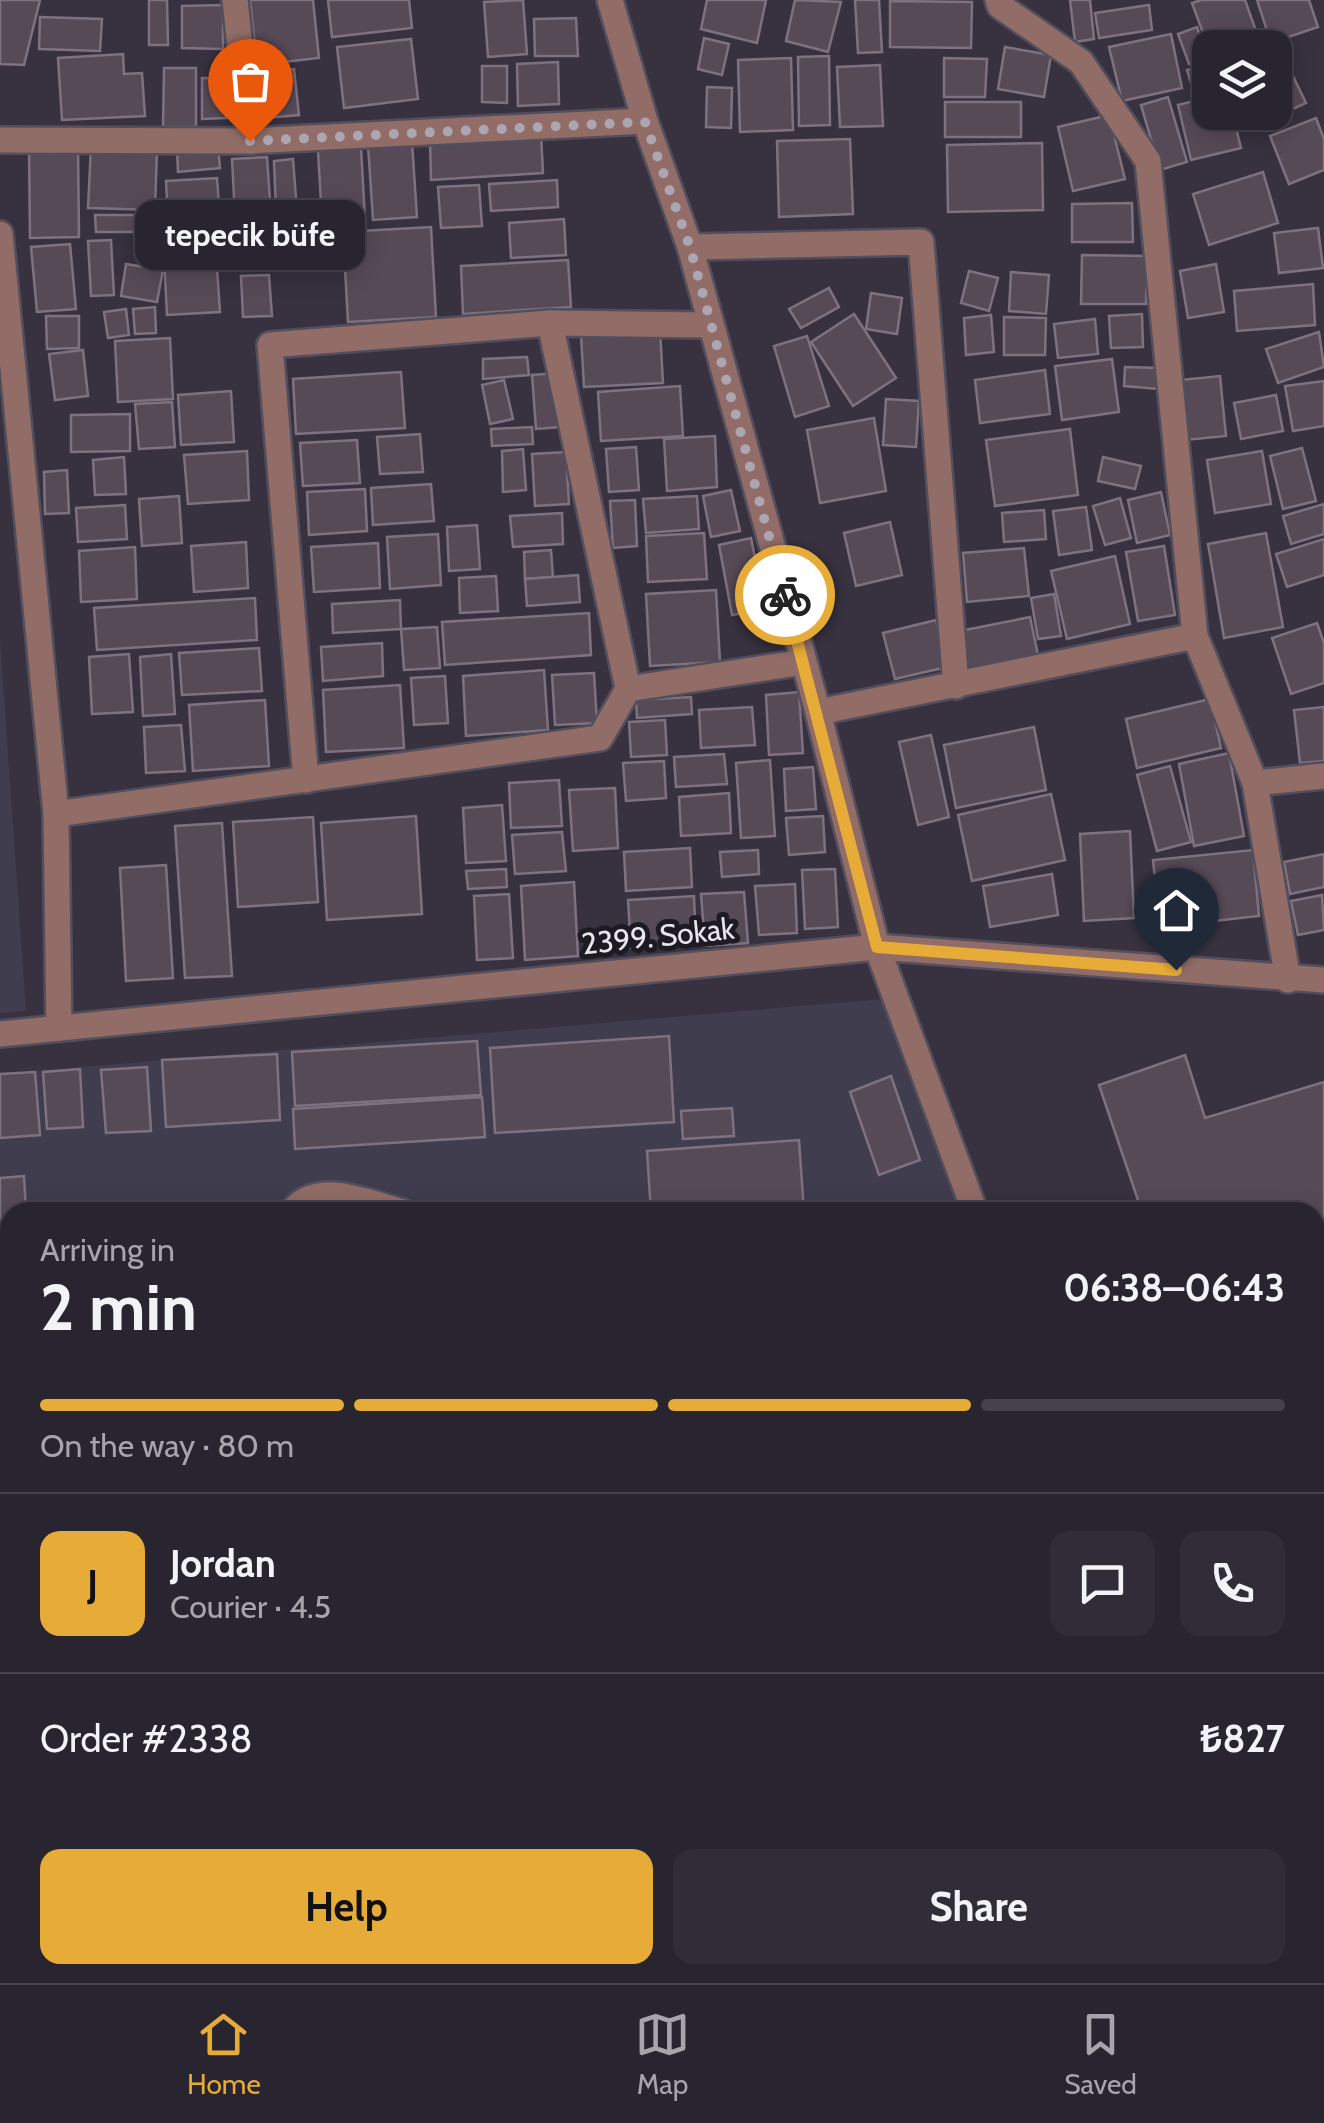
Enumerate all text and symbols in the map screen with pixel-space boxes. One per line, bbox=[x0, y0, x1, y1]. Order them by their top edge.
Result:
map controls bbox=[1192, 30, 1292, 130]
button: layers bbox=[1192, 30, 1292, 130]
pin bbox=[208, 39, 293, 142]
icon: bag bbox=[223, 54, 278, 109]
callout: tepecik büfe bbox=[135, 201, 365, 271]
text: tepecik büfe bbox=[165, 215, 335, 254]
courier bbox=[735, 545, 835, 645]
icon: bike bbox=[758, 568, 813, 623]
pin bbox=[1134, 868, 1219, 971]
icon: home bbox=[1149, 883, 1204, 938]
street label: 2399. Sokak bbox=[580, 910, 737, 962]
text: Arriving in bbox=[40, 1230, 175, 1269]
text: 06:38–06:43 bbox=[1063, 1264, 1285, 1311]
text: 2 min bbox=[40, 1267, 197, 1346]
text: On the way · 80 m bbox=[40, 1426, 294, 1465]
button: chat bbox=[1050, 1531, 1155, 1636]
button: phone bbox=[1180, 1531, 1285, 1636]
text: Jordan bbox=[170, 1540, 276, 1587]
text: J bbox=[87, 1560, 98, 1607]
text: Courier · 4.5 bbox=[170, 1587, 331, 1626]
text: Order #2338 bbox=[40, 1715, 252, 1762]
text: ₺827 bbox=[1200, 1715, 1285, 1762]
button: Help bbox=[40, 1849, 653, 1964]
button: Share bbox=[673, 1849, 1285, 1964]
tab: Home bbox=[187, 2007, 261, 2101]
tab: Map bbox=[635, 2007, 690, 2101]
tab: Saved bbox=[1064, 2007, 1137, 2101]

